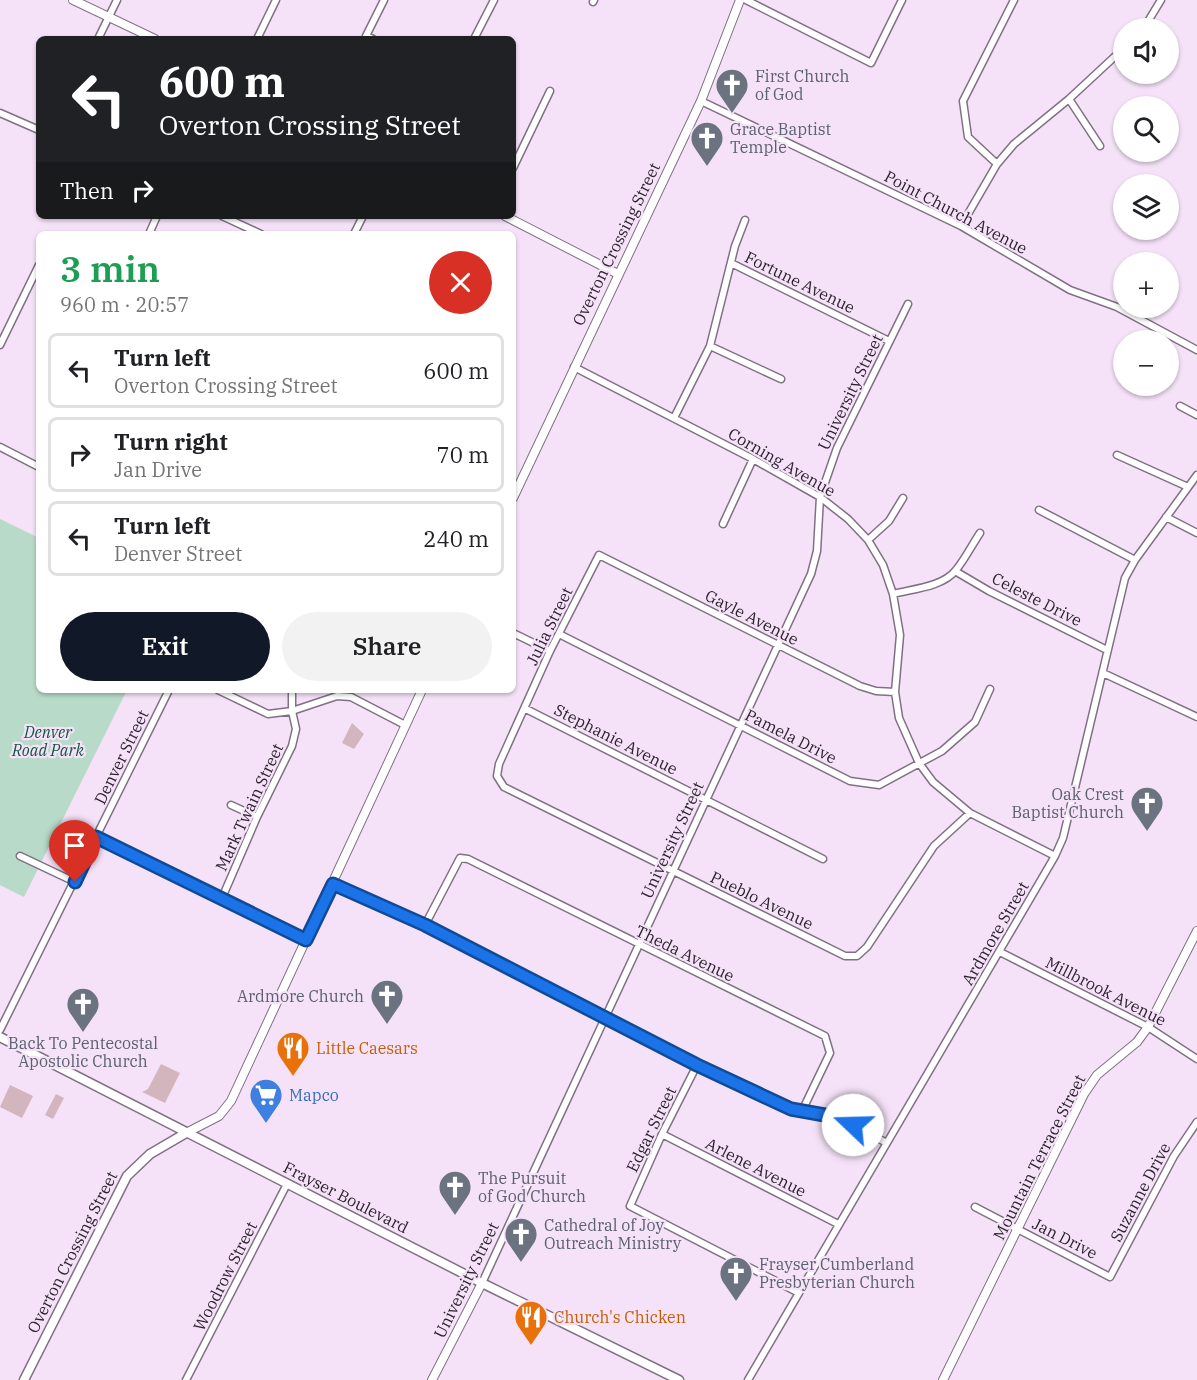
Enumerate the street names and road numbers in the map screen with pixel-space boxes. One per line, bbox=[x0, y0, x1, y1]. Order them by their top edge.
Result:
street label: Overton Crossing Street bbox=[568, 159, 664, 329]
street label: Point Church Avenue bbox=[881, 166, 1031, 258]
street label: Fortune Avenue bbox=[742, 247, 858, 317]
street label: University Street bbox=[813, 330, 887, 453]
street label: Corning Avenue bbox=[725, 423, 839, 501]
street label: Celeste Drive bbox=[989, 568, 1085, 630]
street label: Julia Street bbox=[522, 583, 577, 668]
street label: Gayle Avenue bbox=[702, 585, 802, 649]
street label: Stephanie Avenue bbox=[551, 699, 681, 779]
street label: Pamela Drive bbox=[742, 704, 840, 768]
street label: Denver Street bbox=[90, 706, 153, 807]
street label: Mark Twain Street bbox=[211, 740, 287, 874]
street label: University Street bbox=[636, 778, 708, 902]
street label: Pueblo Avenue bbox=[707, 867, 817, 933]
street label: Ardmore Street bbox=[957, 877, 1033, 988]
street label: Theda Avenue bbox=[632, 920, 738, 986]
street label: Millbrook Avenue bbox=[1042, 952, 1170, 1030]
street label: Mountain Terrace Street bbox=[989, 1071, 1090, 1243]
street label: Edgar Street bbox=[622, 1083, 681, 1175]
street label: Arlene Avenue bbox=[702, 1133, 810, 1201]
street label: Suzanne Drive bbox=[1106, 1139, 1174, 1245]
street label: Frayser Boulevard bbox=[280, 1157, 412, 1237]
street label: Overton Crossing Street bbox=[22, 1167, 122, 1336]
street label: Jan Drive bbox=[1029, 1213, 1101, 1263]
street label: Woodrow Street bbox=[189, 1218, 261, 1334]
street label: University Street bbox=[429, 1218, 503, 1341]

